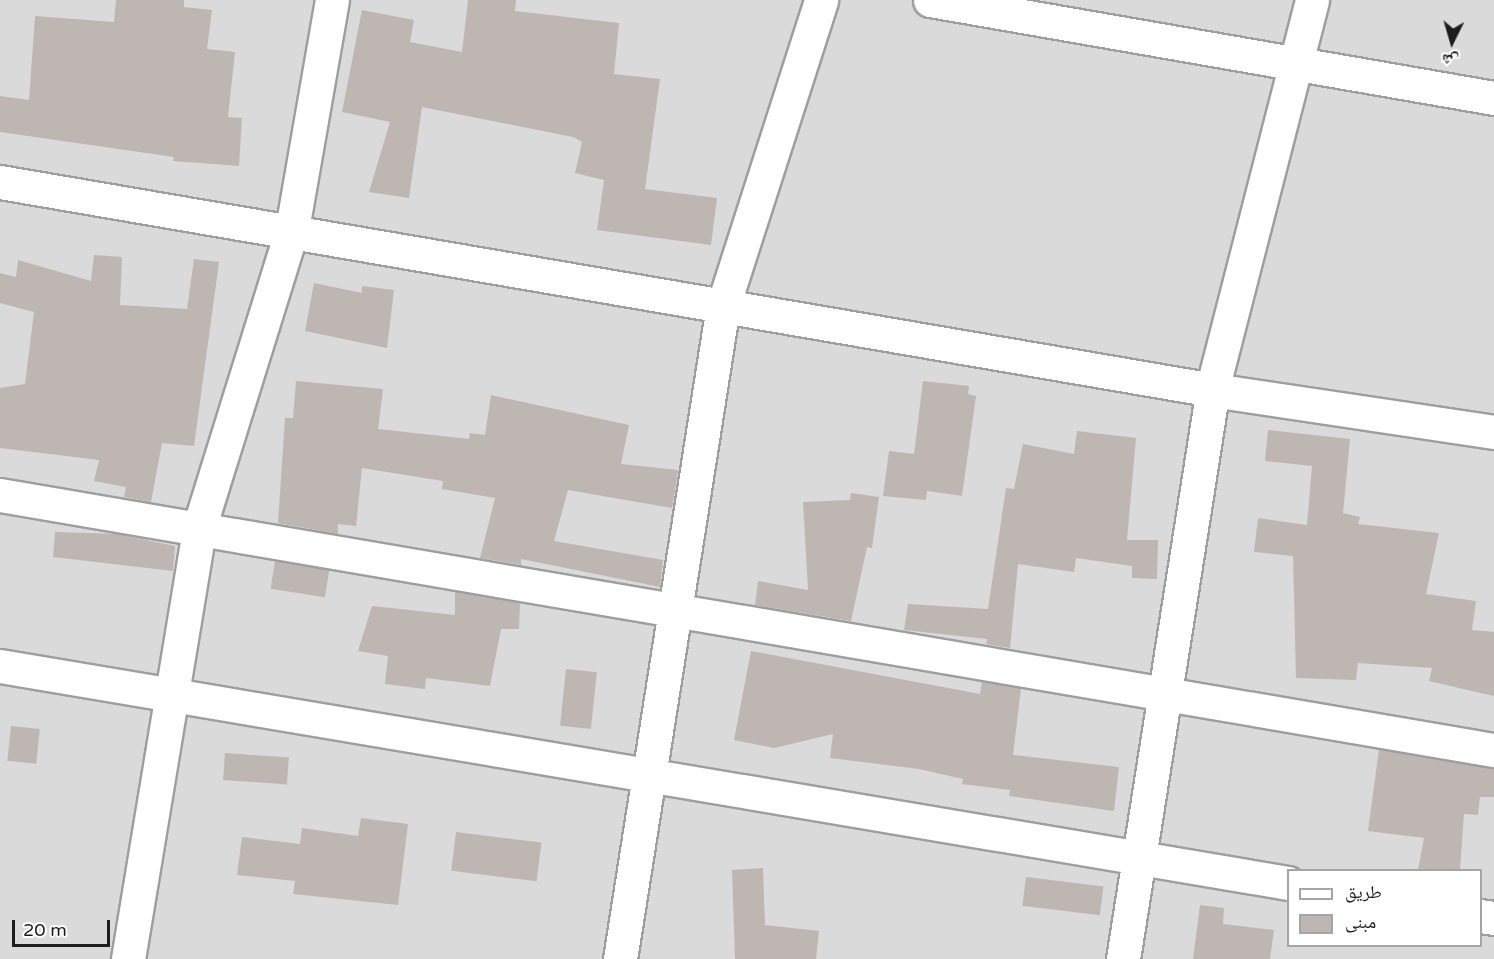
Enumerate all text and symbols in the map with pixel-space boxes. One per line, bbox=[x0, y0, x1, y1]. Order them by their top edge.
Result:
north arrow bbox=[1422, 12, 1482, 72]
text: ش bbox=[1441, 49, 1460, 71]
legend bbox=[1287, 869, 1482, 947]
text: طريق bbox=[1345, 881, 1382, 903]
scale bar bbox=[15, 908, 112, 946]
text: مبنى bbox=[1345, 911, 1376, 933]
text: 20 m bbox=[23, 919, 67, 941]

